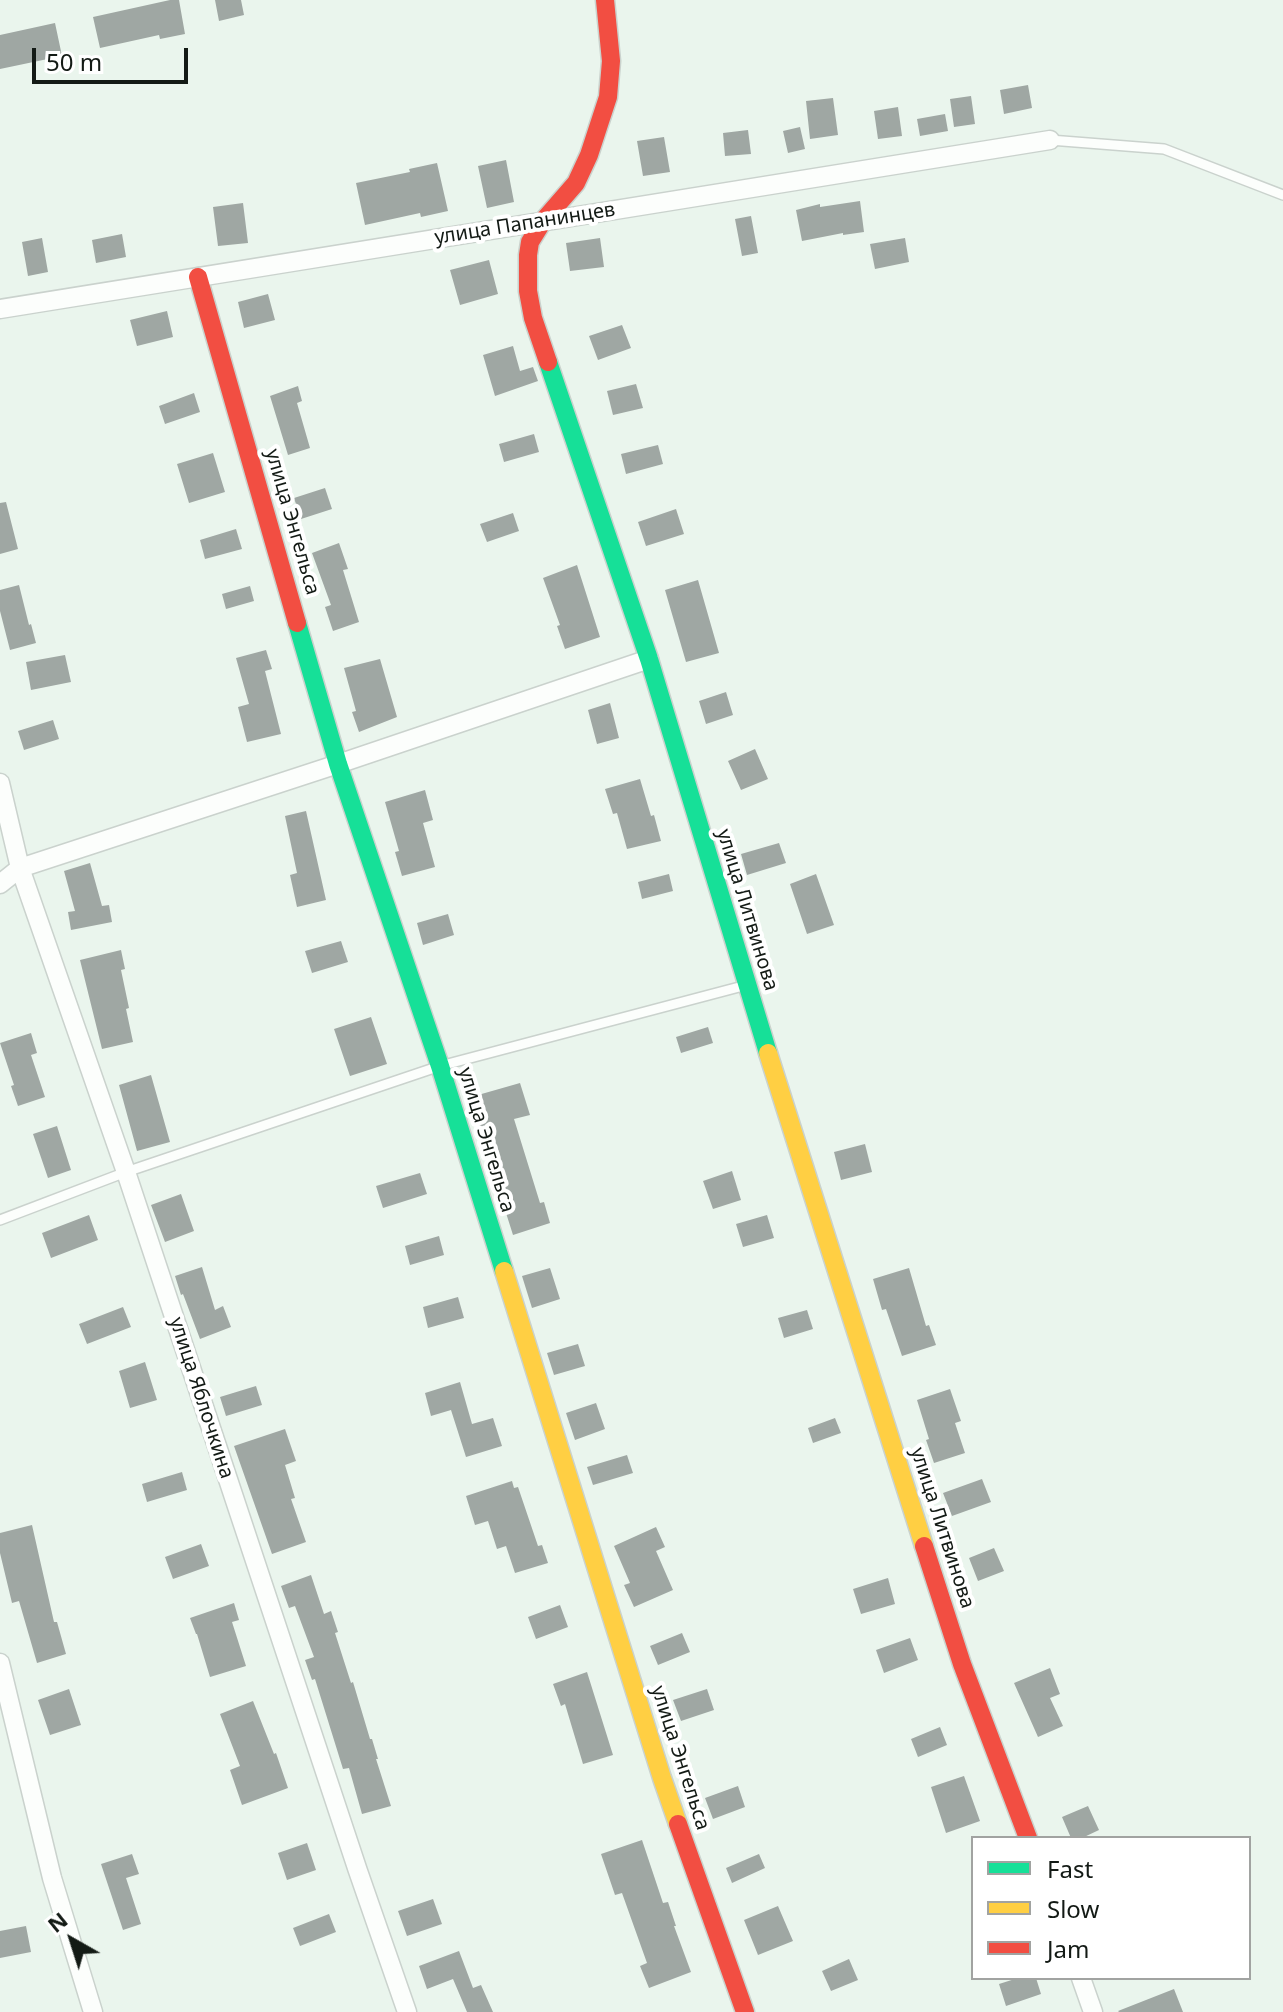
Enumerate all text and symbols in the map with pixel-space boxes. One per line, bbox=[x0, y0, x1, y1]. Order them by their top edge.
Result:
scale bar bbox=[36, 32, 192, 82]
text: 50 m bbox=[46, 45, 102, 78]
street label: улица Папанинцев bbox=[433, 198, 617, 250]
street label: улица Энгельса bbox=[260, 446, 324, 598]
street label: улица Литвинова bbox=[711, 826, 783, 994]
street label: улица Энгельса bbox=[453, 1065, 519, 1215]
street label: улица Яблочкина bbox=[164, 1314, 238, 1482]
street label: улица Литвинова bbox=[905, 1444, 979, 1612]
street label: улица Энгельса bbox=[645, 1683, 715, 1833]
legend bbox=[971, 1836, 1251, 1980]
text: Fast bbox=[1047, 1852, 1093, 1885]
text: Slow bbox=[1047, 1892, 1099, 1925]
north arrow bbox=[32, 1900, 112, 1980]
text: N bbox=[40, 1904, 73, 1939]
text: Jam bbox=[1047, 1932, 1089, 1965]

